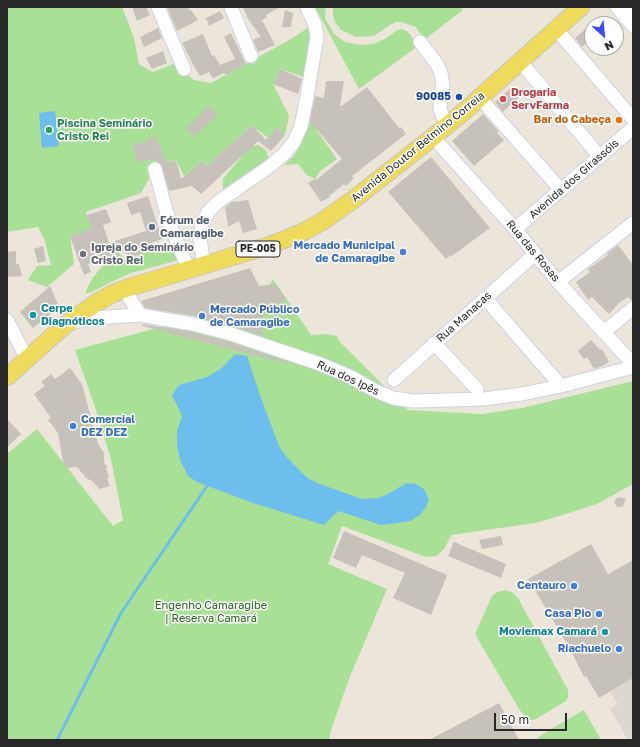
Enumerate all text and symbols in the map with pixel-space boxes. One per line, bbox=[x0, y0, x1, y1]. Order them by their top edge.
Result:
north arrow bbox=[584, 16, 624, 56]
text: N bbox=[603, 39, 616, 54]
place label: Drogaria ServFarma bbox=[511, 86, 569, 112]
street label: Avenida Doutor Belmino Correia bbox=[349, 89, 487, 205]
place label: 90085 bbox=[416, 90, 451, 104]
marker: 90085 bbox=[454, 92, 464, 102]
marker: Drogaria ServFarma bbox=[498, 94, 508, 104]
place label: Bar do Cabeça bbox=[534, 113, 611, 127]
marker: Bar do Cabeça bbox=[614, 115, 624, 125]
place label: Piscina Seminário Cristo Rei bbox=[57, 117, 152, 143]
marker: Piscina Seminário Cristo Rei bbox=[44, 125, 54, 135]
street label: Avenida dos Girassóis bbox=[526, 136, 622, 222]
place label: Fórum de Camaragibe bbox=[160, 214, 224, 240]
street label: Rua das Rosas bbox=[503, 218, 563, 284]
marker: Fórum de Camaragibe bbox=[147, 222, 157, 232]
place label: Mercado Municipal de Camaragibe bbox=[294, 239, 395, 265]
place label: Igreja do Seminário Cristo Rei bbox=[91, 241, 194, 267]
road number: PE-005 bbox=[236, 241, 280, 257]
marker: Mercado Municipal de Camaragibe bbox=[398, 247, 408, 257]
marker: Igreja do Seminário Cristo Rei bbox=[78, 249, 88, 259]
street label: Rua Manacas bbox=[434, 289, 494, 345]
place label: Cerpe Diagnóticos bbox=[41, 302, 105, 328]
place label: Mercado Público de Camaragibe bbox=[210, 303, 300, 329]
marker: Cerpe Diagnóticos bbox=[28, 310, 38, 320]
marker: Mercado Público de Camaragibe bbox=[197, 311, 207, 321]
street label: Rua dos Ipês bbox=[315, 358, 381, 398]
place label: Comercial DEZ DEZ bbox=[81, 413, 135, 439]
marker: Comercial DEZ DEZ bbox=[68, 421, 78, 431]
place label: Centauro bbox=[517, 579, 566, 593]
marker: Centauro bbox=[569, 581, 579, 591]
park label: Engenho Camaragibe | Reserva Camará bbox=[155, 599, 267, 625]
place label: Casa Pio bbox=[545, 607, 591, 621]
marker: Casa Pio bbox=[594, 609, 604, 619]
place label: Moviemax Camará bbox=[499, 625, 597, 639]
marker: Moviemax Camará bbox=[600, 627, 610, 637]
place label: Riachuelo bbox=[558, 642, 611, 656]
marker: Riachuelo bbox=[614, 644, 624, 654]
scale bar bbox=[496, 705, 569, 731]
text: 50 m bbox=[501, 712, 529, 727]

